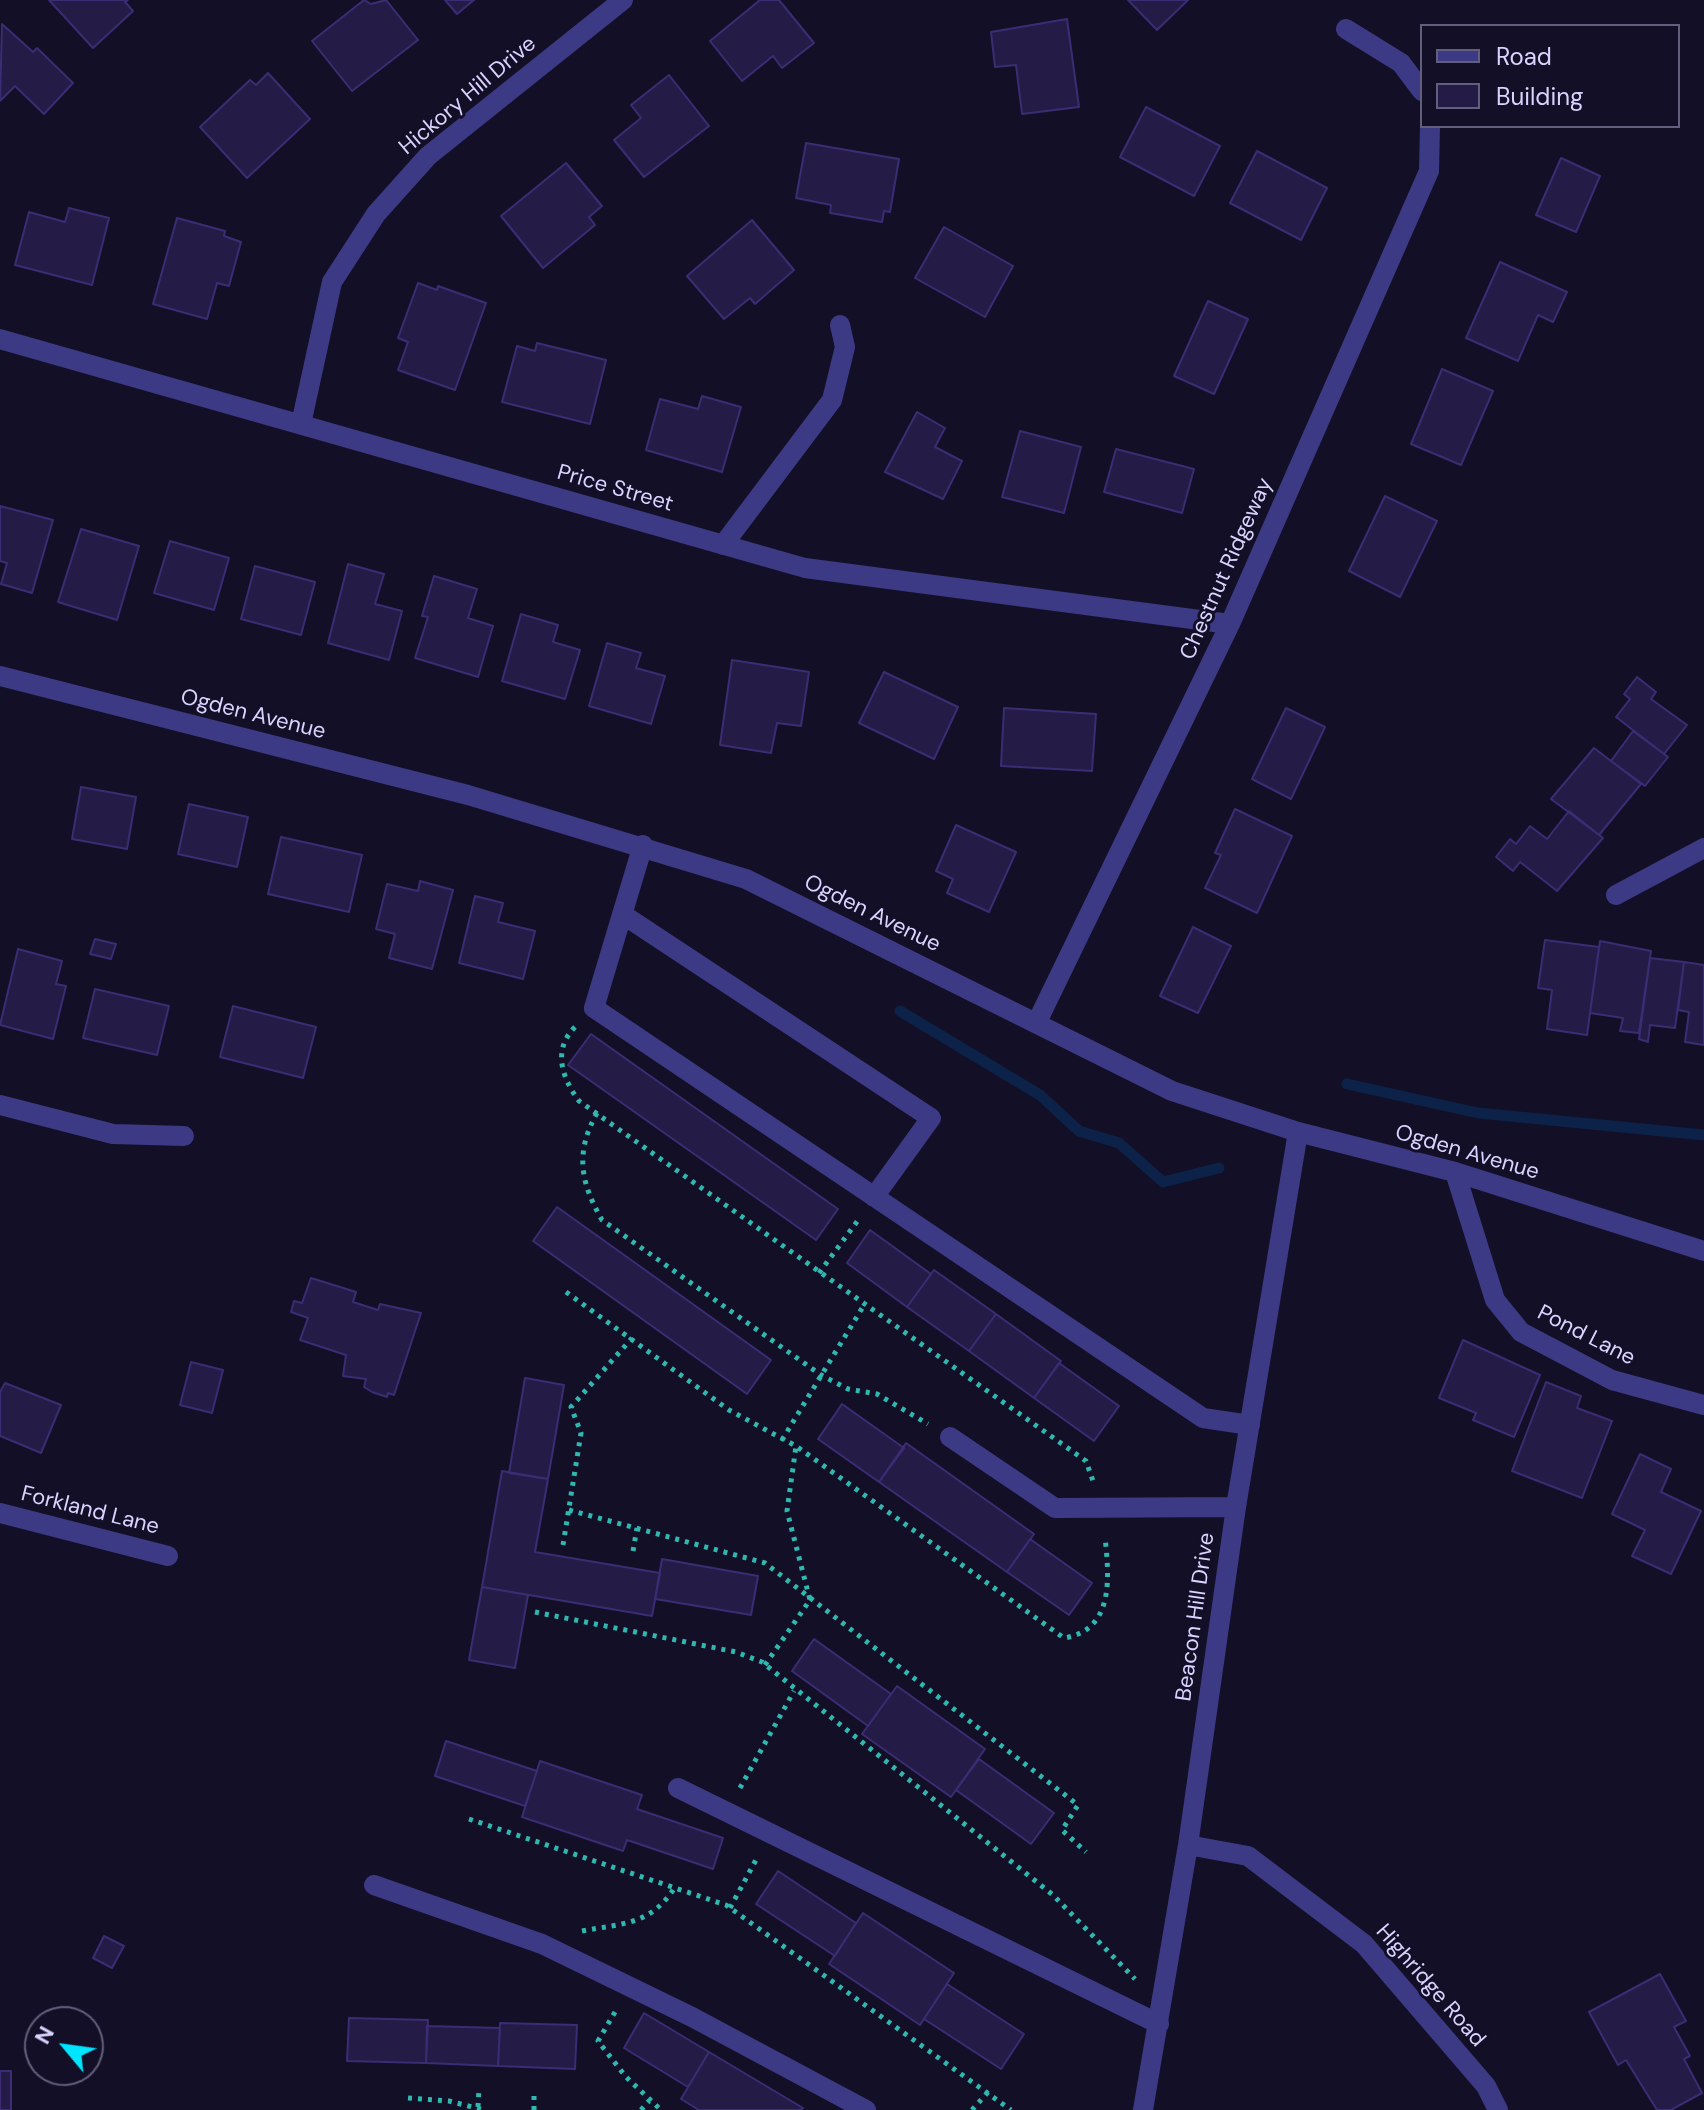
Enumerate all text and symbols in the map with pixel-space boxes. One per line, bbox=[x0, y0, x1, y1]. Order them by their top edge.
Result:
legend bbox=[1420, 24, 1680, 128]
street label: Hickory Hill Drive bbox=[394, 31, 542, 161]
text: Road bbox=[1496, 41, 1552, 72]
text: Building bbox=[1496, 81, 1583, 112]
street label: Price Street bbox=[554, 460, 676, 518]
street label: Chestnut Ridgeway bbox=[1175, 474, 1279, 664]
street label: Ogden Avenue bbox=[178, 684, 328, 746]
street label: Ogden Avenue bbox=[800, 870, 944, 958]
street label: Ogden Avenue bbox=[1392, 1120, 1542, 1186]
street label: Pond Lane bbox=[1533, 1300, 1639, 1372]
street label: Forkland Lane bbox=[18, 1481, 162, 1541]
street label: Beacon Hill Drive bbox=[1171, 1531, 1221, 1703]
street label: Highridge Road bbox=[1370, 1919, 1490, 2053]
north arrow bbox=[24, 2006, 104, 2086]
text: N bbox=[28, 2021, 61, 2049]

